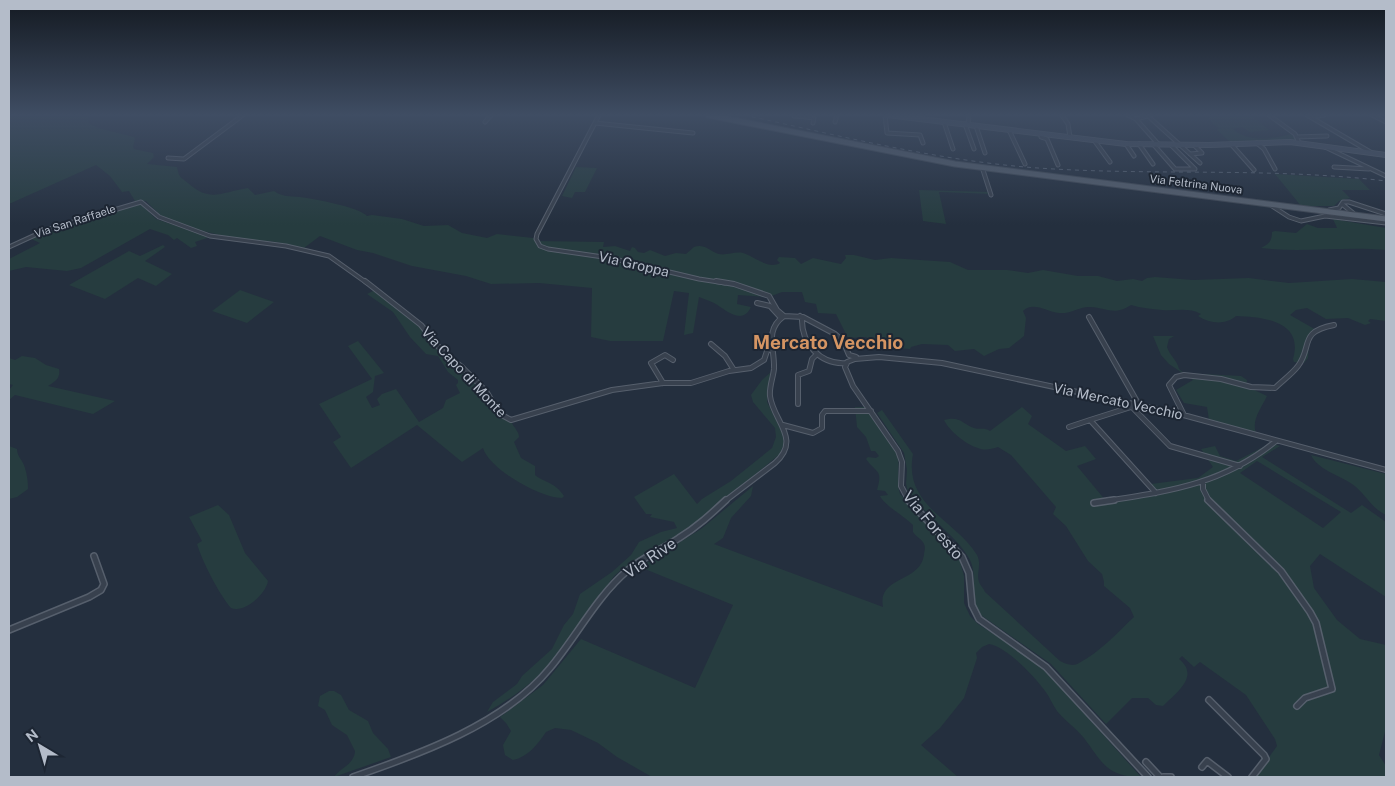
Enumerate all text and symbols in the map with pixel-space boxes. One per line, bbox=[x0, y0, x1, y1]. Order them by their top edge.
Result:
street label: Via Feltrina Nuova bbox=[1149, 172, 1243, 196]
street label: Via San Raffaele bbox=[33, 202, 117, 240]
street label: Via Groppa bbox=[597, 248, 671, 280]
street label: Via Capo di Monte bbox=[418, 324, 510, 420]
district label: Mercato Vecchio bbox=[753, 331, 903, 353]
street label: Via Mercato Vecchio bbox=[1052, 379, 1184, 423]
street label: Via Foresto bbox=[899, 487, 967, 563]
street label: Via Rive bbox=[620, 534, 680, 582]
north arrow bbox=[15, 721, 65, 771]
text: N bbox=[23, 726, 41, 745]

